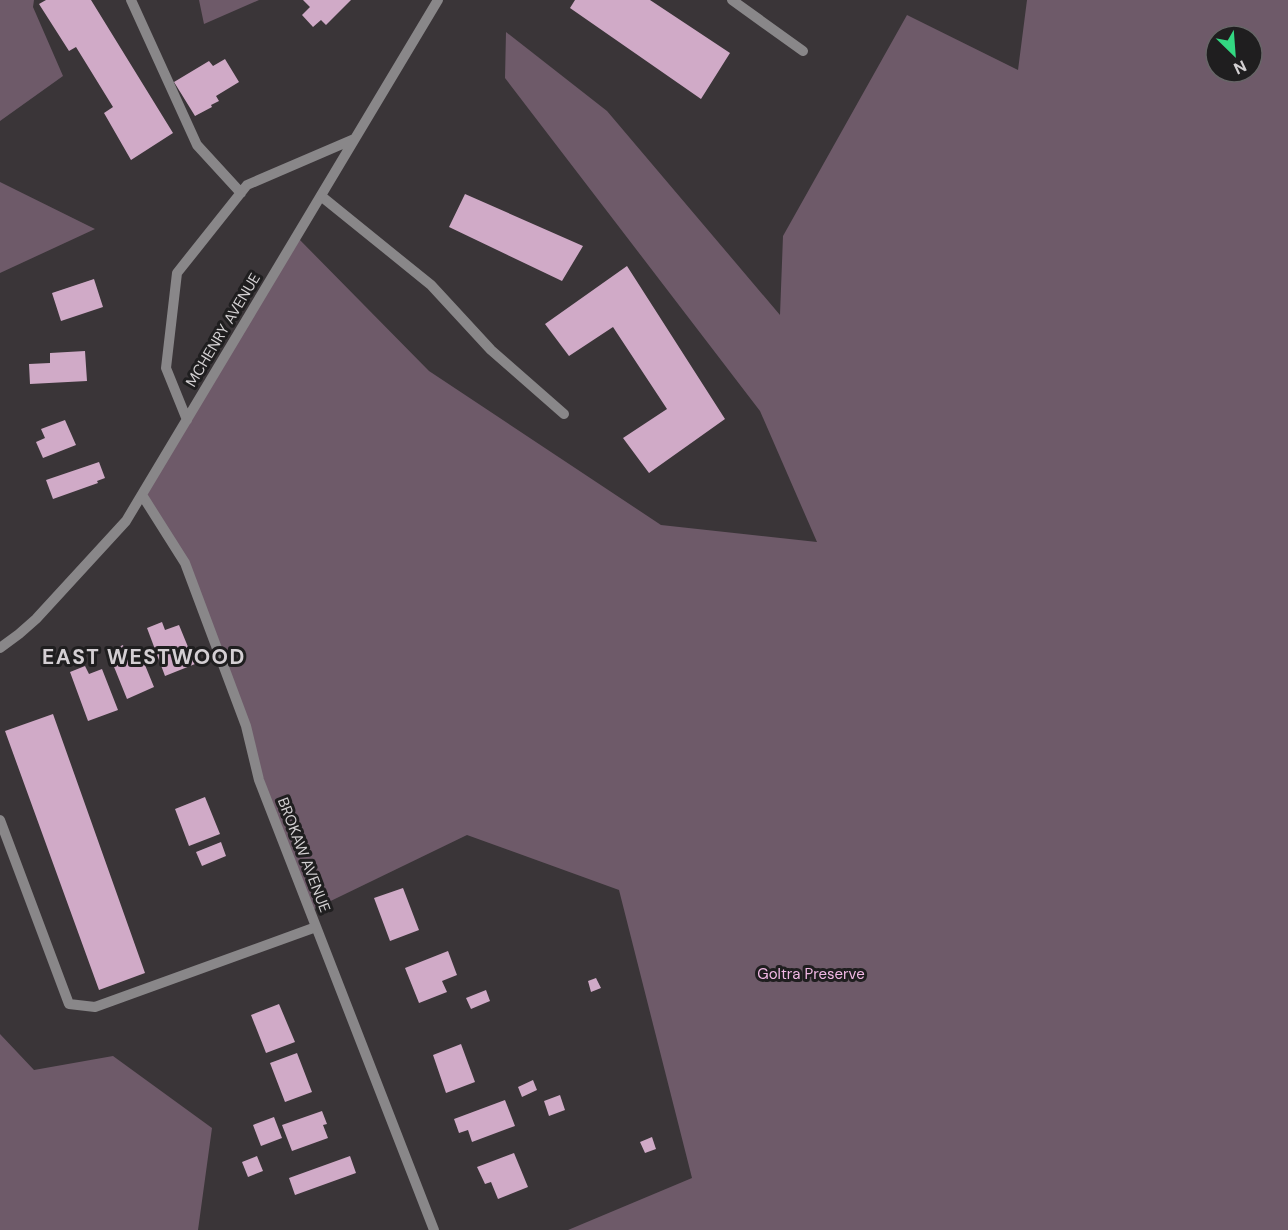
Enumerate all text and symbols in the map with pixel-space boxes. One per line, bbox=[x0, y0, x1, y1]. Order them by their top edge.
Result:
north arrow bbox=[1204, 24, 1264, 84]
text: N bbox=[1230, 55, 1250, 79]
street label: MCHENRY AVENUE bbox=[181, 269, 265, 391]
district label: EAST WESTWOOD bbox=[42, 643, 246, 671]
street label: BROKAW AVENUE bbox=[273, 795, 335, 915]
park label: Goltra Preserve bbox=[757, 964, 865, 984]

